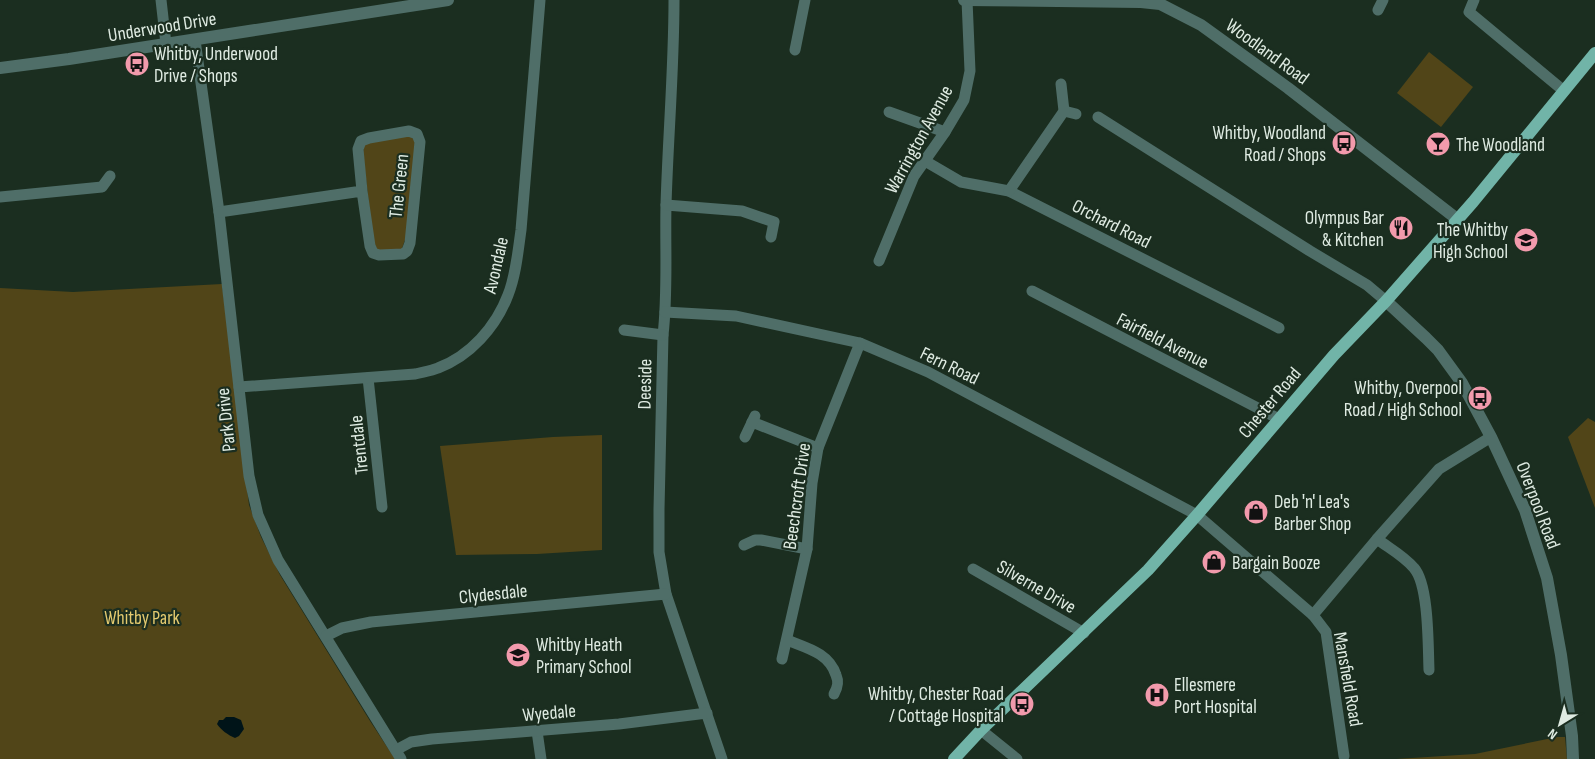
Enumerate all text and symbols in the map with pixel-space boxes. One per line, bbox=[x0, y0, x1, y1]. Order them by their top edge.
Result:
street label: Underwood Drive bbox=[106, 8, 218, 47]
street label: Woodland Road bbox=[1221, 14, 1313, 90]
place label: Whitby, Underwood Drive / Shops bbox=[154, 43, 278, 88]
bus stop icon: Whitby, Underwood Drive / Shops bbox=[124, 51, 150, 77]
street label: Warrington Avenue bbox=[880, 82, 959, 198]
place label: Whitby, Woodland Road / Shops bbox=[1212, 122, 1326, 167]
bus stop icon: Whitby, Woodland Road / Shops bbox=[1331, 130, 1357, 156]
bar icon: The Woodland bbox=[1425, 131, 1451, 157]
place label: The Woodland bbox=[1456, 134, 1545, 157]
street label: The Green bbox=[385, 153, 414, 219]
street label: Orchard Road bbox=[1068, 195, 1155, 254]
place label: Olympus Bar & Kitchen bbox=[1305, 207, 1385, 252]
restaurant icon: Olympus Bar & Kitchen bbox=[1388, 215, 1414, 241]
place label: The Whitby High School bbox=[1433, 219, 1509, 264]
school or university icon: The Whitby High School bbox=[1513, 227, 1539, 253]
street label: Avondale bbox=[479, 235, 514, 297]
street label: Fairfield Avenue bbox=[1112, 308, 1212, 374]
street label: Fern Road bbox=[916, 342, 983, 390]
street label: Deeside bbox=[634, 359, 657, 409]
street label: Chester Road bbox=[1234, 363, 1306, 443]
place label: Whitby, Overpool Road / High School bbox=[1344, 377, 1462, 422]
bus stop icon: Whitby, Overpool Road / High School bbox=[1467, 385, 1493, 411]
street label: Park Drive bbox=[212, 387, 241, 453]
street label: Trentdale bbox=[345, 414, 374, 476]
street label: Beechcroft Drive bbox=[779, 441, 816, 551]
street label: Overpool Road bbox=[1510, 459, 1565, 552]
place label: Deb 'n' Lea's Barber Shop bbox=[1274, 491, 1351, 536]
shop icon: Deb 'n' Lea's Barber Shop bbox=[1243, 499, 1269, 525]
shop icon: Bargain Booze bbox=[1201, 549, 1227, 575]
place label: Bargain Booze bbox=[1232, 552, 1320, 575]
street label: Silverne Drive bbox=[993, 555, 1080, 619]
street label: Clydesdale bbox=[458, 579, 529, 610]
park label: Whitby Park bbox=[104, 607, 181, 630]
street label: Mansfield Road bbox=[1328, 630, 1367, 728]
place label: Whitby Heath Primary School bbox=[536, 634, 632, 679]
school or university icon: Whitby Heath Primary School bbox=[505, 642, 531, 668]
place label: Ellesmere Port Hospital bbox=[1174, 674, 1257, 719]
hospital icon: Ellesmere Port Hospital bbox=[1144, 682, 1170, 708]
place label: Whitby, Chester Road / Cottage Hospital bbox=[868, 683, 1004, 728]
bus stop icon: Whitby, Chester Road / Cottage Hospital bbox=[1009, 691, 1035, 717]
north arrow bbox=[1535, 699, 1585, 749]
street label: Wyedale bbox=[521, 700, 577, 727]
text: N bbox=[1544, 725, 1561, 743]

